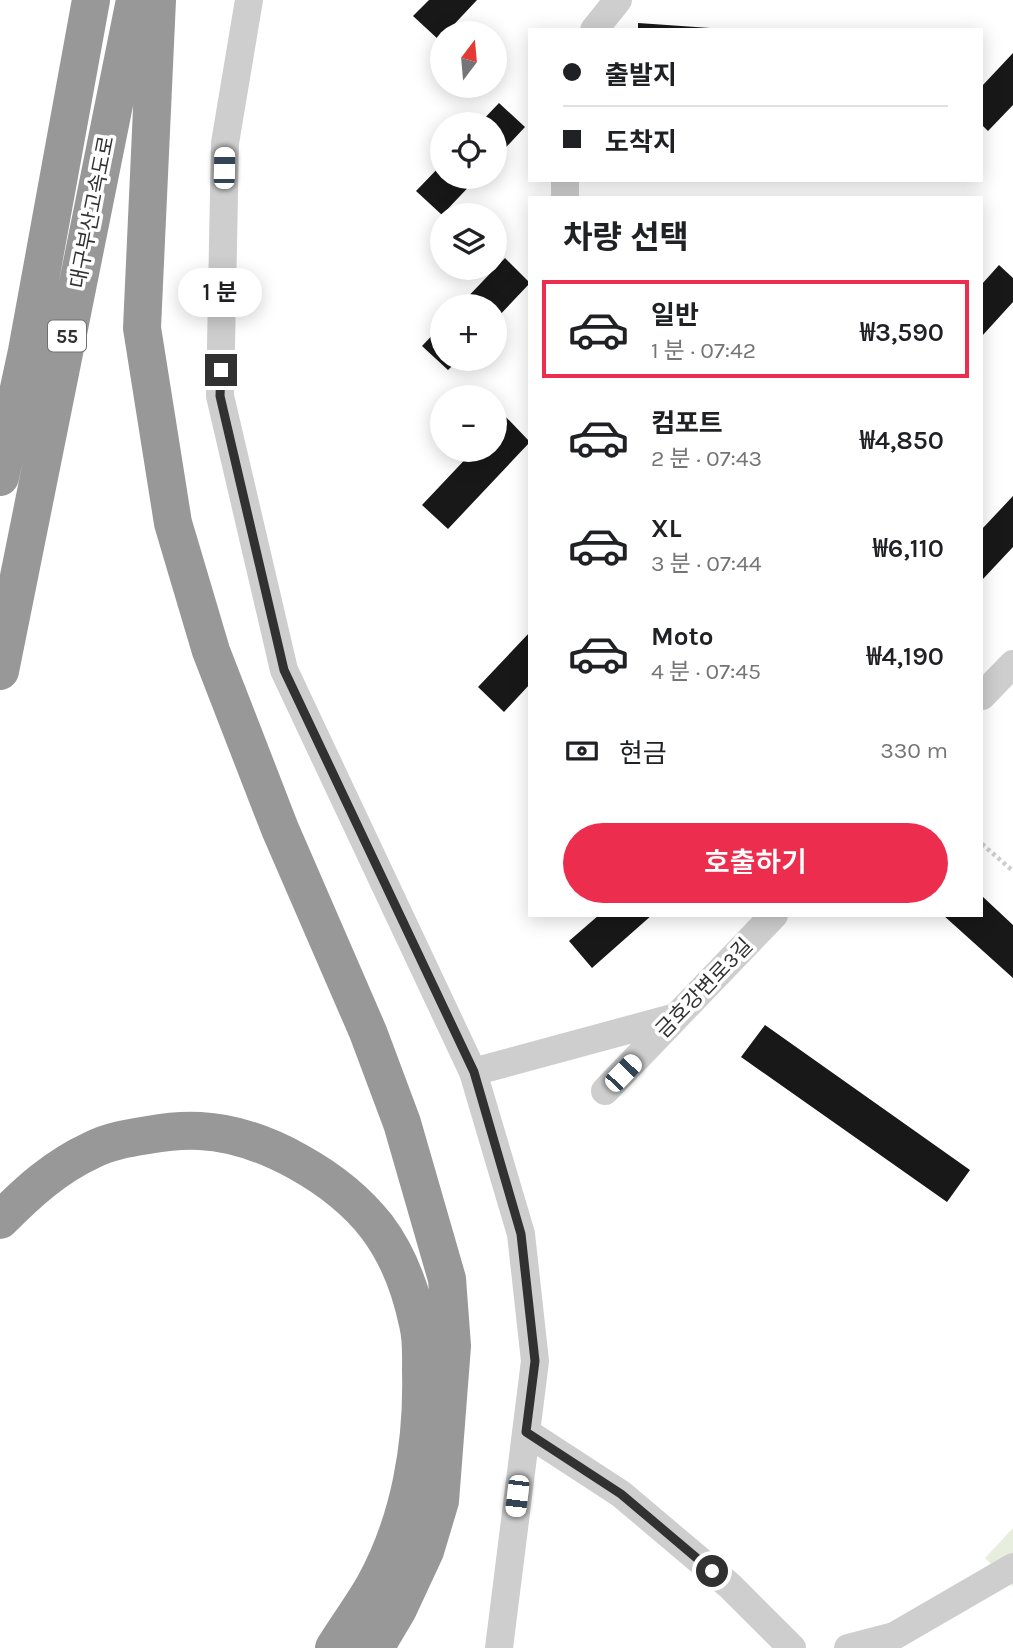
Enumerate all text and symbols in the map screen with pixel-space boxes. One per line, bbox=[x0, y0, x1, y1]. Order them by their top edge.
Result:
north arrow bbox=[430, 21, 508, 98]
map controls bbox=[430, 21, 507, 462]
text: 출발지 bbox=[605, 60, 677, 91]
button: locate bbox=[430, 112, 507, 189]
text: 도착지 bbox=[605, 127, 677, 158]
street label: 대구부산고속도로 bbox=[65, 134, 119, 290]
car bbox=[214, 147, 235, 189]
button: layers bbox=[430, 203, 507, 280]
text: 차량 선택 bbox=[563, 219, 689, 256]
callout: 1 분 bbox=[179, 268, 263, 318]
text: 1 분 bbox=[203, 279, 237, 306]
button: + bbox=[430, 294, 507, 371]
icon: car bbox=[567, 298, 630, 361]
text: 일반 bbox=[651, 300, 699, 331]
text: ₩3,590 bbox=[860, 317, 944, 348]
road number: 55 bbox=[48, 320, 86, 352]
text: 1 분 · 07:42 bbox=[651, 337, 756, 364]
route end bbox=[205, 354, 237, 386]
button: − bbox=[430, 385, 507, 462]
icon: car bbox=[567, 406, 630, 469]
text: 컴포트 bbox=[651, 408, 723, 439]
text: ₩4,850 bbox=[860, 425, 944, 456]
text: 2 분 · 07:43 bbox=[651, 445, 762, 472]
text: XL bbox=[651, 513, 682, 544]
icon: car bbox=[567, 514, 630, 577]
text: ₩6,110 bbox=[873, 533, 944, 564]
text: 3 분 · 07:44 bbox=[651, 550, 762, 577]
text: Moto bbox=[651, 621, 713, 652]
icon: car bbox=[567, 622, 630, 685]
text: ₩4,190 bbox=[867, 641, 944, 672]
text: 4 분 · 07:45 bbox=[651, 658, 761, 685]
icon: cash bbox=[563, 732, 601, 770]
text: 330 m bbox=[880, 737, 948, 764]
text: 현금 bbox=[619, 738, 667, 769]
button: 호출하기 bbox=[563, 823, 948, 903]
street label: 금호강변로3길 bbox=[651, 934, 757, 1042]
car bbox=[601, 1051, 646, 1095]
car bbox=[505, 1474, 530, 1518]
route start bbox=[696, 1555, 728, 1587]

